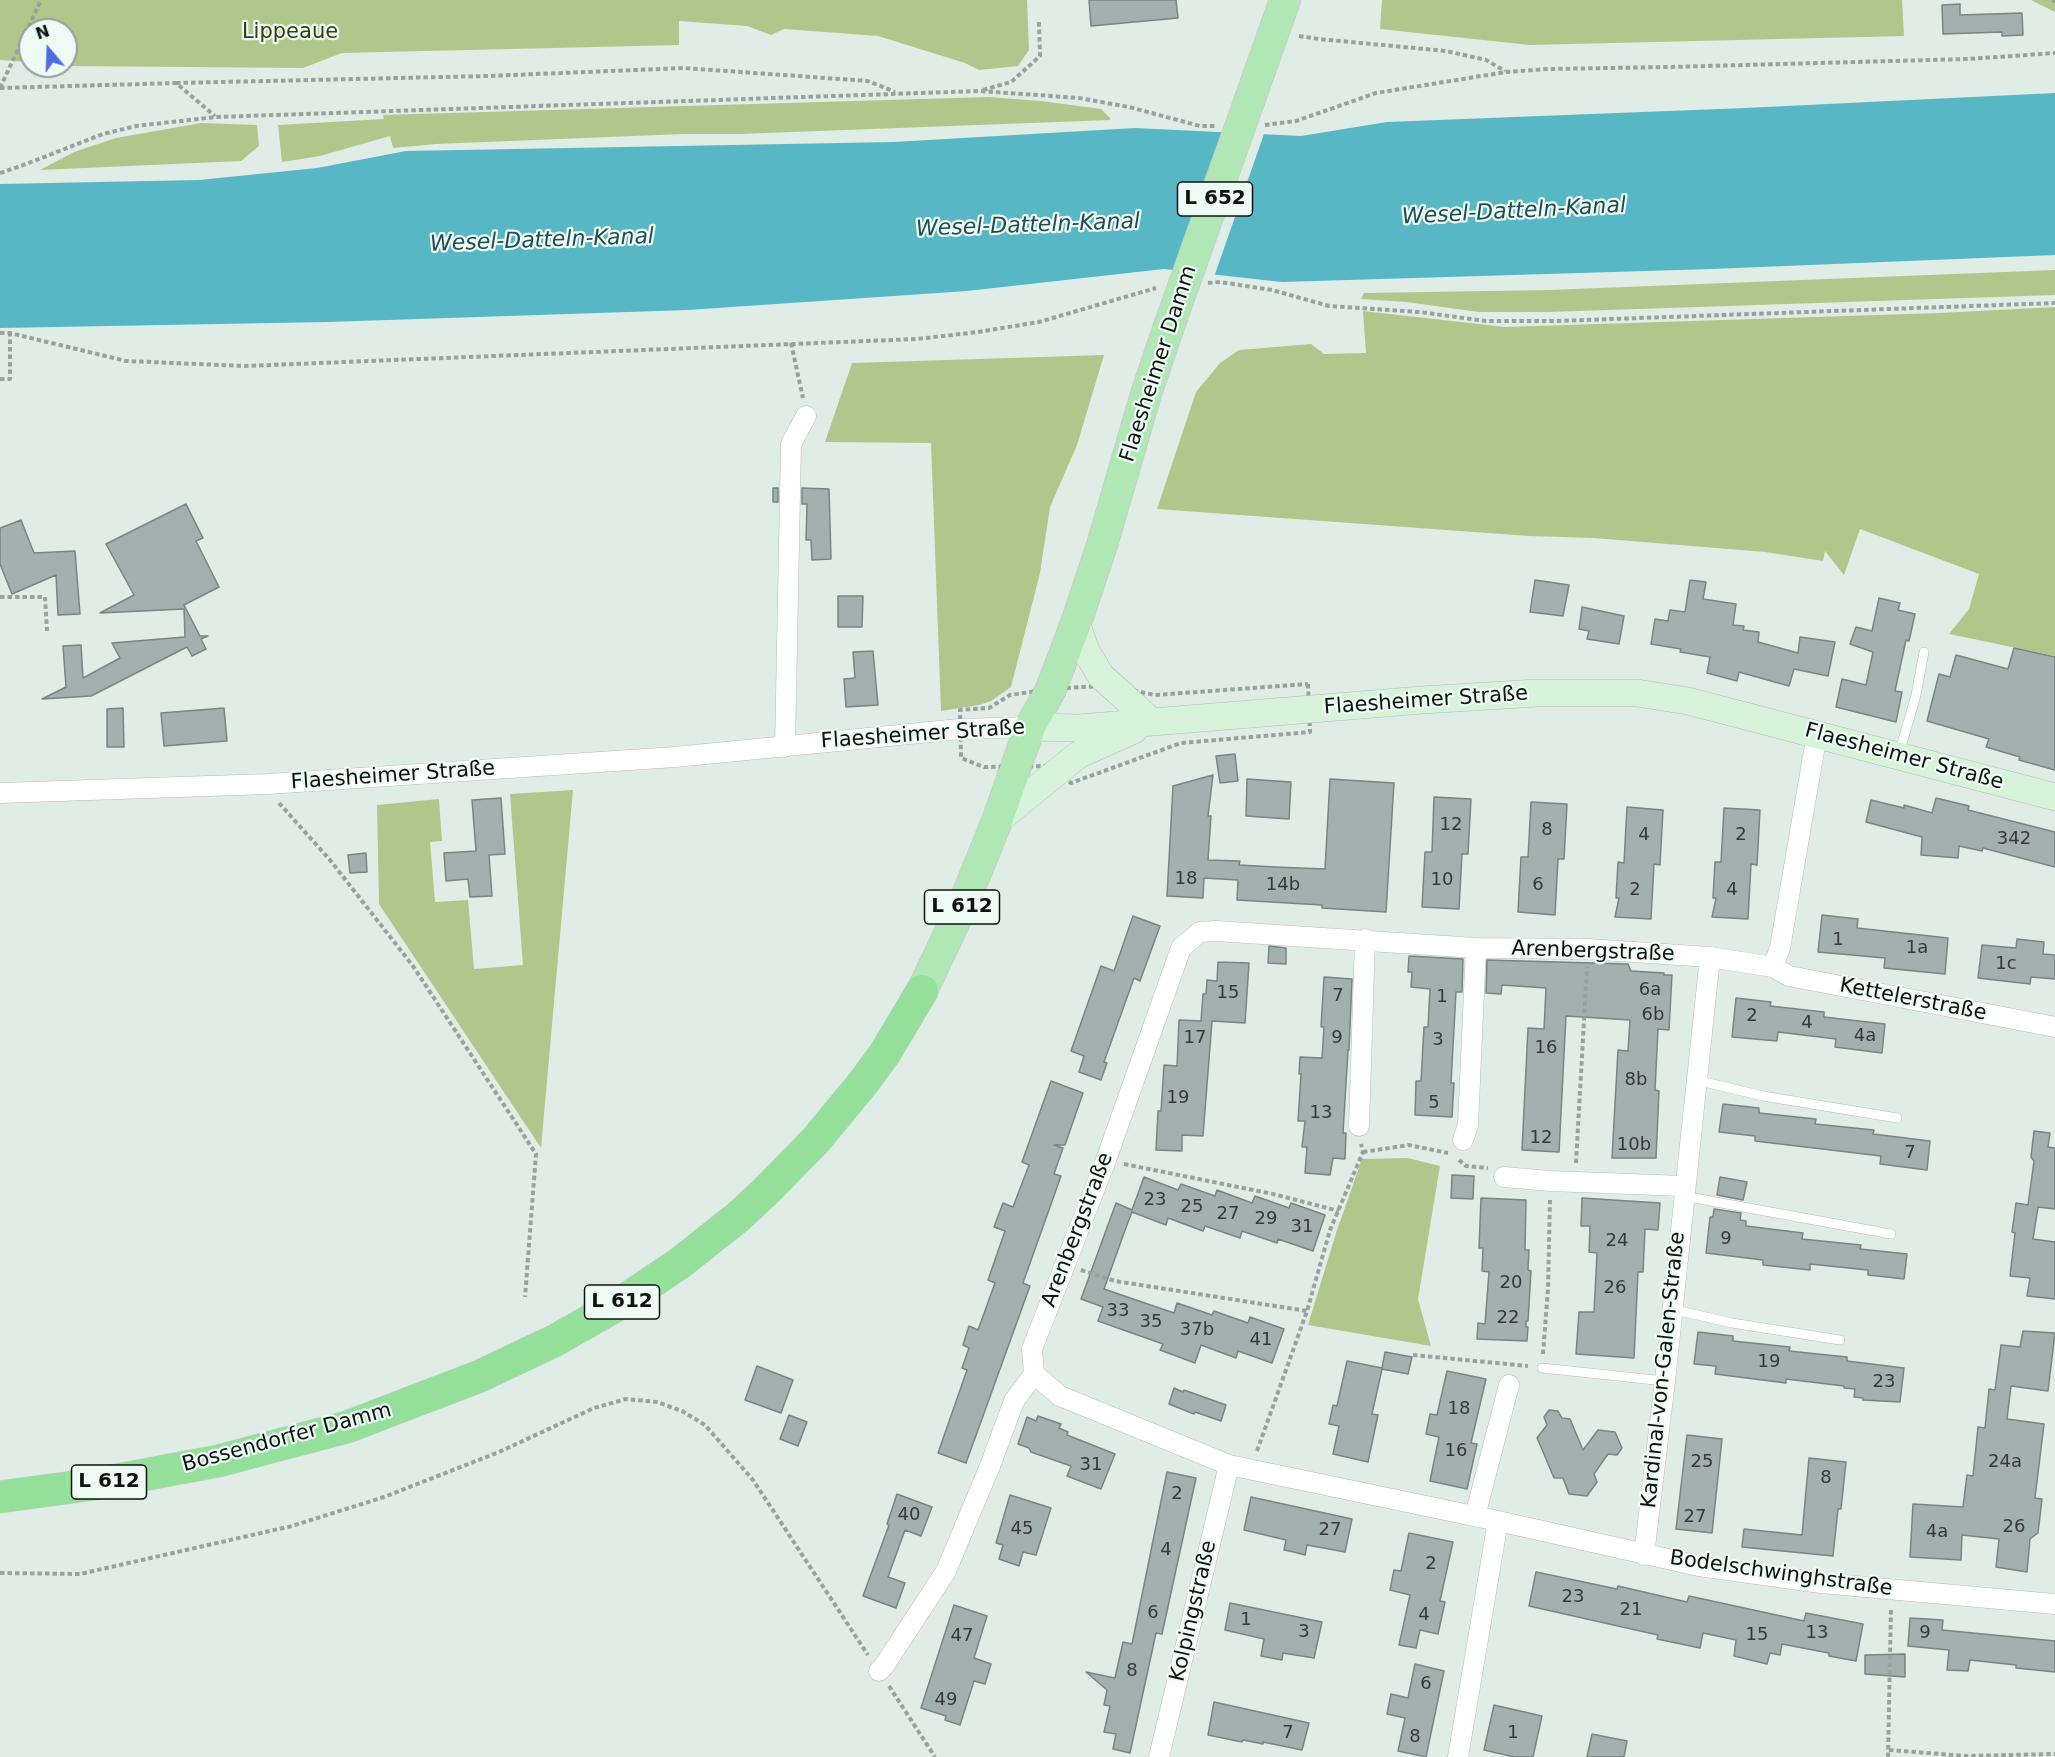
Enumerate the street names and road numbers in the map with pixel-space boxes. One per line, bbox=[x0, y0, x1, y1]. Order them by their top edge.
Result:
road number: L 652 bbox=[1178, 182, 1252, 216]
street label: Flaesheimer Damm bbox=[1115, 262, 1203, 466]
street label: Flaesheimer Straße bbox=[1323, 681, 1529, 721]
street label: Flaesheimer Straße bbox=[820, 715, 1026, 755]
street label: Flaesheimer Straße bbox=[1802, 718, 2006, 796]
street label: Flaesheimer Straße bbox=[290, 756, 496, 796]
road number: L 612 bbox=[924, 890, 1000, 924]
street label: Arenbergstraße bbox=[1511, 937, 1675, 967]
street label: Kettelerstraße bbox=[1837, 973, 1989, 1027]
street label: Arenbergstraße bbox=[1037, 1149, 1119, 1311]
street label: Kardinal-von-Galen-Straße bbox=[1637, 1231, 1691, 1509]
road number: L 612 bbox=[584, 1285, 660, 1319]
street label: Bossendorfer Damm bbox=[180, 1398, 394, 1478]
road number: L 612 bbox=[72, 1465, 146, 1499]
street label: Kolpingstraße bbox=[1166, 1538, 1222, 1684]
street label: Bodelschwinghstraße bbox=[1668, 1546, 1894, 1602]

